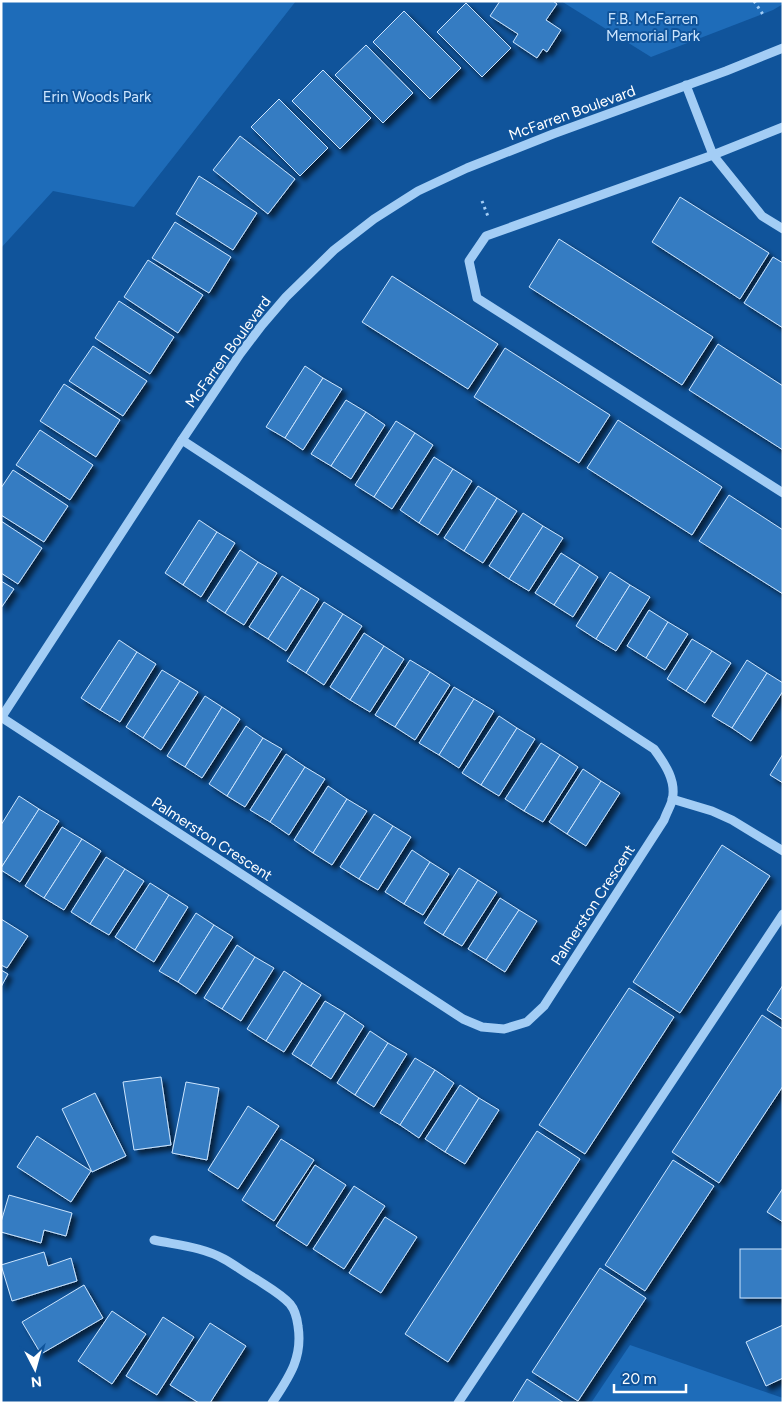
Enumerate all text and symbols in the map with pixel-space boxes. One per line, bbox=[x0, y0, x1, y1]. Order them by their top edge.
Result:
park label: F.B. McFarren Memorial Park bbox=[606, 10, 701, 45]
street label: McFarren Boulevard bbox=[506, 82, 638, 144]
park label: Erin Woods Park bbox=[43, 88, 152, 106]
street label: McFarren Boulevard bbox=[181, 293, 275, 411]
street label: Palmerston Crescent bbox=[148, 793, 276, 885]
street label: Palmerston Crescent bbox=[547, 841, 639, 969]
north arrow bbox=[10, 1344, 60, 1394]
scale bar bbox=[614, 1362, 686, 1394]
text: 20 m bbox=[622, 1370, 656, 1388]
text: N bbox=[30, 1372, 43, 1390]

